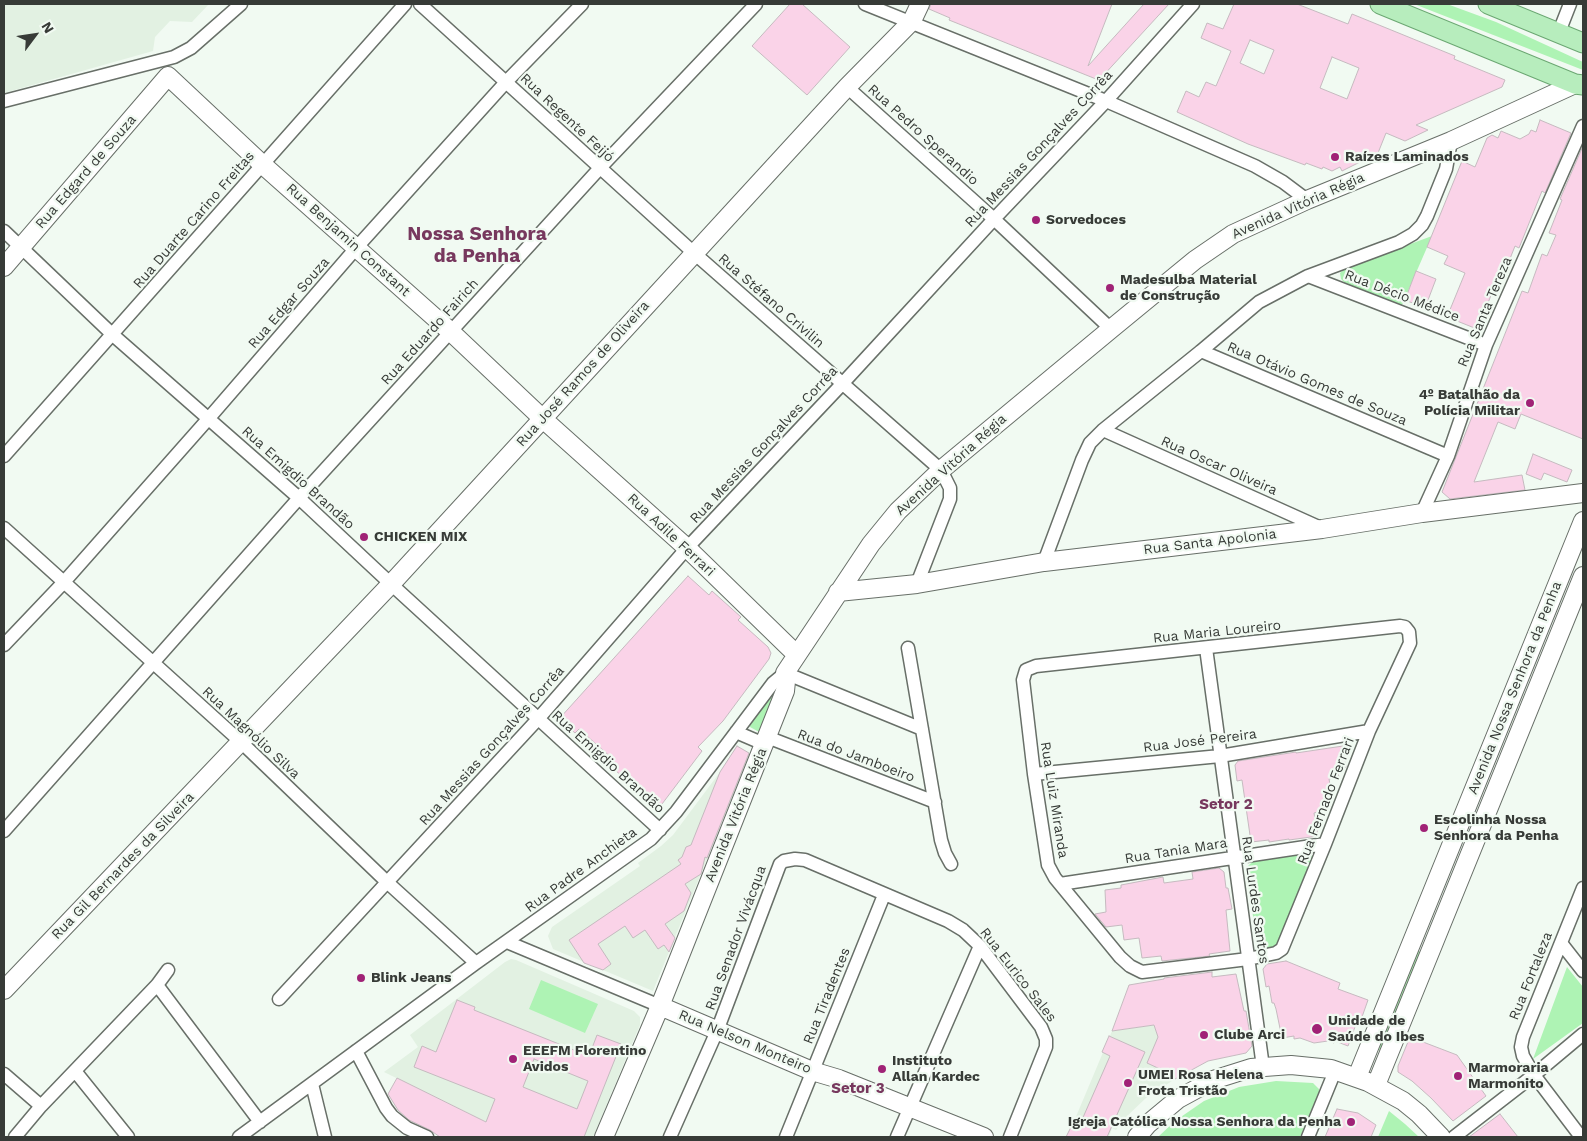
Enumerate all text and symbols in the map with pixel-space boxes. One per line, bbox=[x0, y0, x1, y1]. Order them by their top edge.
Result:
north arrow bbox=[10, 10, 60, 60]
text: N bbox=[38, 19, 57, 36]
street label: Rua Messias Gonçalves Corrêa bbox=[962, 67, 1116, 231]
street label: Rua Regente Feijó bbox=[517, 70, 617, 166]
street label: Rua Pedro Sperandio bbox=[864, 81, 982, 189]
street label: Rua Edgard de Souza bbox=[32, 112, 140, 232]
street label: Rua Duarte Carino Freitas bbox=[130, 148, 258, 292]
place label: Raízes Laminados bbox=[1345, 149, 1469, 165]
marker: Raízes Laminados bbox=[1329, 151, 1341, 163]
street label: Avenida Vitória Régia bbox=[1229, 169, 1367, 243]
street label: Rua Benjamin Constant bbox=[283, 180, 413, 300]
place label: Sorvedoces bbox=[1046, 212, 1126, 228]
marker: Sorvedoces bbox=[1030, 214, 1042, 226]
district label: Nossa Senhora da Penha bbox=[407, 223, 547, 267]
street label: Rua Stéfano Crivilin bbox=[715, 250, 827, 352]
street label: Rua Edgar Souza bbox=[245, 254, 333, 352]
street label: Rua Santa Tereza bbox=[1454, 254, 1516, 370]
street label: Rua Décio Médice bbox=[1342, 266, 1462, 326]
place label: Madesulba Material de Construção bbox=[1120, 272, 1257, 304]
street label: Rua Eduardo Fairich bbox=[378, 275, 482, 389]
marker: Madesulba Material de Construção bbox=[1104, 282, 1116, 294]
street label: Rua José Ramos de Oliveira bbox=[513, 298, 653, 450]
street label: Rua Otávio Gomes de Souza bbox=[1225, 338, 1409, 430]
street label: Rua Messias Gonçalves Corrêa bbox=[687, 363, 841, 527]
place label: 4º Batalhão da Polícia Militar bbox=[1419, 387, 1520, 420]
marker: 4º Batalhão da Polícia Militar bbox=[1524, 397, 1536, 409]
street label: Avenida Vitória Régia bbox=[892, 411, 1010, 519]
street label: Rua Emigdio Brandão bbox=[238, 423, 358, 533]
street label: Rua Oscar Oliveira bbox=[1158, 433, 1280, 499]
street label: Rua Adile Ferrari bbox=[624, 490, 718, 580]
street label: Rua Santa Apolonia bbox=[1143, 526, 1277, 558]
place label: CHICKEN MIX bbox=[374, 529, 467, 545]
marker: CHICKEN MIX bbox=[358, 531, 370, 543]
street label: Avenida Nossa Senhora da Penha bbox=[1464, 579, 1566, 797]
street label: Rua Maria Loureiro bbox=[1152, 617, 1282, 647]
street label: Rua Messias Gonçalves Corrêa bbox=[416, 663, 568, 829]
street label: Rua Magnólio Silva bbox=[199, 683, 303, 783]
street label: Rua Emigdio Brandão bbox=[548, 707, 668, 817]
street label: Rua do Jamboeiro bbox=[795, 726, 917, 786]
street label: Rua José Pereira bbox=[1142, 726, 1258, 756]
street label: Rua Fernado Ferrari bbox=[1294, 735, 1358, 867]
street label: Rua Luiz Miranda bbox=[1036, 741, 1072, 859]
street label: Avenida Vitória Régia bbox=[701, 745, 771, 885]
street label: Rua Gil Bernardes da Silveira bbox=[48, 789, 198, 943]
district label: Setor 2 bbox=[1199, 796, 1253, 814]
place label: Escolinha Nossa Senhora da Penha bbox=[1434, 812, 1559, 844]
marker: Escolinha Nossa Senhora da Penha bbox=[1418, 822, 1430, 834]
street label: Rua Padre Anchieta bbox=[522, 824, 640, 916]
street label: Rua Tania Mara bbox=[1123, 835, 1229, 867]
street label: Rua Lurdes Santos bbox=[1238, 835, 1272, 965]
street label: Rua Senador Vivácqua bbox=[702, 863, 770, 1013]
street label: Rua Eurico Sales bbox=[976, 925, 1060, 1025]
street label: Rua Fortaleza bbox=[1506, 930, 1556, 1022]
street label: Rua Tiradentes bbox=[800, 945, 854, 1047]
place label: Blink Jeans bbox=[371, 970, 452, 986]
marker: Blink Jeans bbox=[355, 972, 367, 984]
street label: Rua Nelson Monteiro bbox=[676, 1006, 814, 1078]
place label: Unidade de Saúde do Ibes bbox=[1328, 1013, 1425, 1046]
marker: Unidade de Saúde do Ibes bbox=[1310, 1022, 1324, 1036]
place label: Clube Arci bbox=[1214, 1027, 1285, 1043]
marker: Clube Arci bbox=[1198, 1029, 1210, 1041]
place label: EEEFM Florentino Avidos bbox=[523, 1043, 646, 1076]
marker: EEEFM Florentino Avidos bbox=[507, 1053, 519, 1065]
place label: Instituto Allan Kardec bbox=[892, 1053, 980, 1086]
place label: Marmoraria Marmonito bbox=[1468, 1060, 1549, 1092]
marker: Instituto Allan Kardec bbox=[876, 1063, 888, 1075]
place label: UMEI Rosa Helena Frota Tristão bbox=[1138, 1067, 1263, 1100]
marker: Marmoraria Marmonito bbox=[1452, 1070, 1464, 1082]
marker: UMEI Rosa Helena Frota Tristão bbox=[1122, 1077, 1134, 1089]
district label: Setor 3 bbox=[831, 1080, 885, 1098]
place label: Igreja Católica Nossa Senhora da Penha bbox=[1068, 1114, 1341, 1130]
marker: Igreja Católica Nossa Senhora da Penha bbox=[1345, 1116, 1357, 1128]

